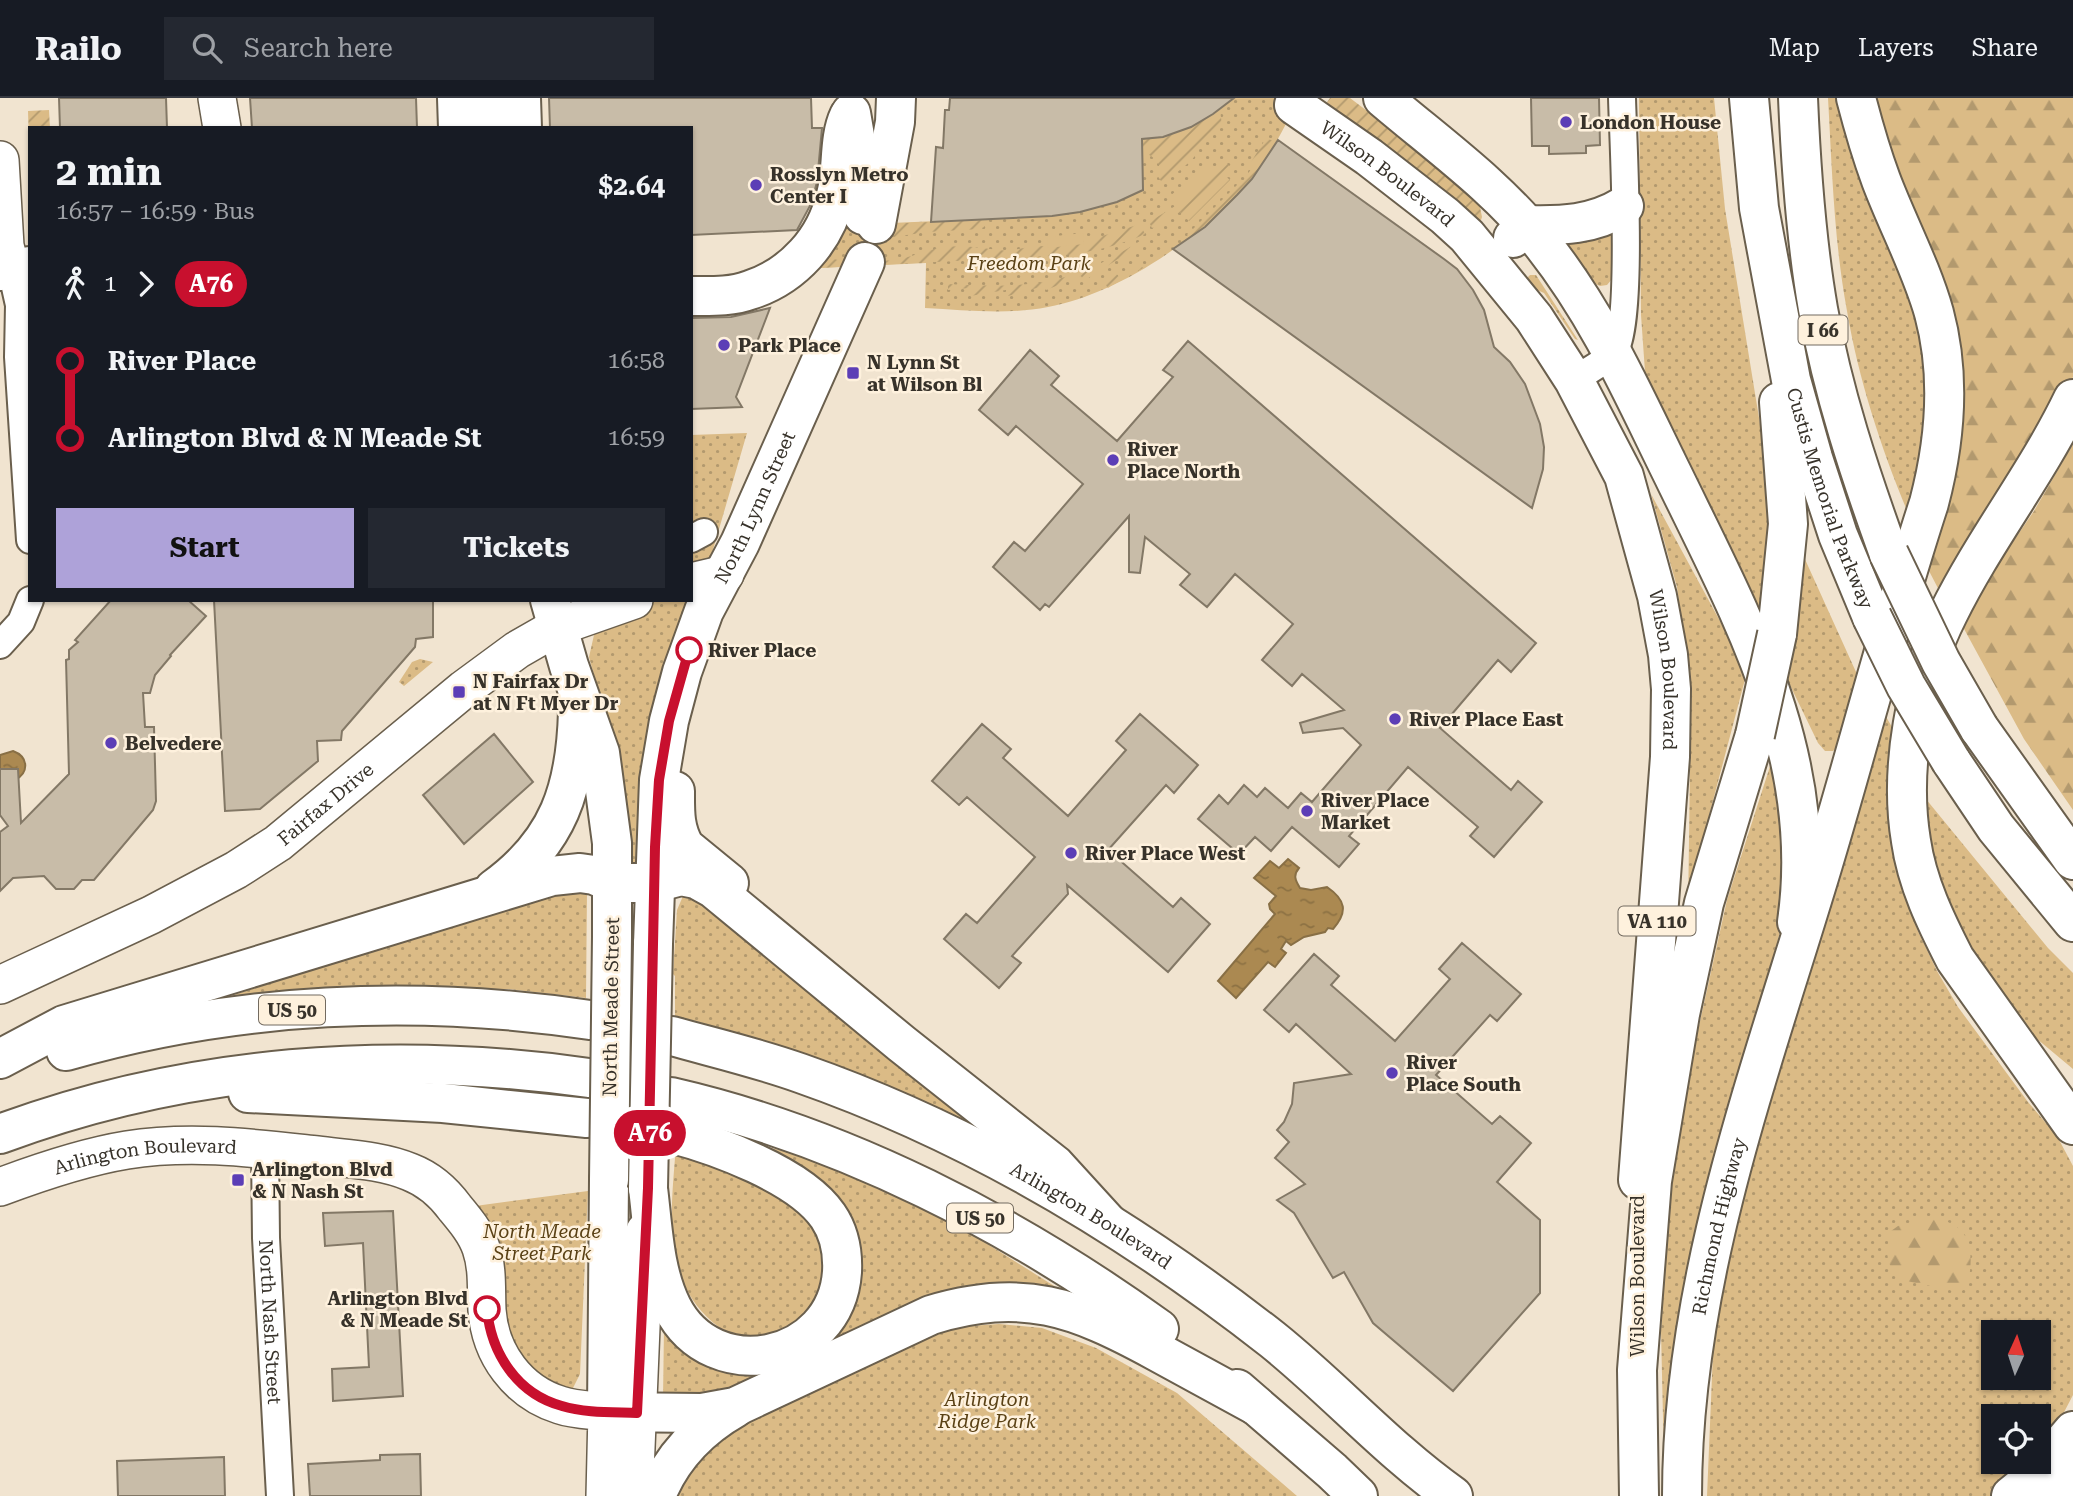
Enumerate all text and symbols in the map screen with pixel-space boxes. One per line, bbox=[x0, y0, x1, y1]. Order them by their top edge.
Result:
search box bbox=[164, 17, 654, 80]
text: Railo bbox=[35, 29, 122, 68]
icon: search bbox=[188, 29, 226, 67]
text: Search here bbox=[244, 33, 393, 63]
text: Map bbox=[1769, 34, 1820, 62]
text: Layers bbox=[1858, 34, 1934, 62]
text: Share bbox=[1972, 34, 2038, 62]
place label: London House bbox=[1580, 111, 1721, 134]
marker: London House bbox=[1558, 114, 1574, 130]
street label: Wilson Boulevard bbox=[1316, 115, 1460, 231]
text: 2 min bbox=[56, 150, 162, 194]
place label: Rosslyn Metro Center I bbox=[770, 163, 909, 208]
text: $2.64 bbox=[599, 171, 665, 201]
marker: Rosslyn Metro Center I bbox=[748, 177, 764, 193]
text: 16:57 – 16:59 · Bus bbox=[56, 198, 254, 225]
park label: Freedom Park bbox=[966, 252, 1092, 275]
icon: walk bbox=[56, 265, 94, 303]
icon: forward bbox=[127, 265, 165, 303]
text: 1 bbox=[104, 270, 117, 297]
text: A76 bbox=[189, 270, 233, 298]
road number: I 66 bbox=[1798, 316, 1848, 344]
place label: Park Place bbox=[738, 334, 841, 357]
marker: Park Place bbox=[716, 337, 732, 353]
text: River Place bbox=[108, 346, 256, 376]
text: 16:58 bbox=[608, 347, 665, 374]
place label: N Lynn St at Wilson Bl bbox=[867, 351, 982, 396]
marker: N Lynn St at Wilson Bl bbox=[845, 365, 861, 381]
street label: Custis Memorial Parkway bbox=[1782, 385, 1879, 613]
text: Arlington Blvd & N Meade St bbox=[108, 423, 482, 453]
text: 16:59 bbox=[608, 424, 665, 451]
street label: North Lynn Street bbox=[709, 427, 800, 587]
place label: River Place North bbox=[1127, 438, 1241, 483]
marker: River Place North bbox=[1105, 452, 1121, 468]
button: Start bbox=[56, 508, 354, 588]
button: Tickets bbox=[368, 508, 665, 588]
street label: Wilson Boulevard bbox=[1644, 587, 1683, 750]
marker: River Place bbox=[676, 637, 702, 663]
place label: River Place bbox=[708, 639, 816, 662]
place label: N Fairfax Dr at N Ft Myer Dr bbox=[473, 670, 619, 715]
marker: N Fairfax Dr at N Ft Myer Dr bbox=[451, 684, 467, 700]
place label: River Place East bbox=[1409, 708, 1564, 731]
marker: River Place East bbox=[1387, 711, 1403, 727]
place label: Belvedere bbox=[125, 732, 222, 755]
marker: Belvedere bbox=[103, 735, 119, 751]
street label: Fairfax Drive bbox=[273, 757, 378, 850]
place label: River Place Market bbox=[1321, 789, 1429, 834]
marker: River Place Market bbox=[1299, 803, 1315, 819]
place label: River Place West bbox=[1085, 842, 1246, 865]
marker: River Place West bbox=[1063, 845, 1079, 861]
road number: VA 110 bbox=[1618, 906, 1696, 936]
street label: North Meade Street bbox=[598, 917, 624, 1097]
road number: US 50 bbox=[259, 995, 325, 1024]
place label: River Place South bbox=[1406, 1051, 1521, 1096]
marker: River Place South bbox=[1384, 1065, 1400, 1081]
line badge: A76 bbox=[610, 1110, 690, 1156]
text: A76 bbox=[628, 1119, 672, 1147]
street label: Arlington Boulevard bbox=[51, 1134, 238, 1179]
street label: Richmond Highway bbox=[1687, 1134, 1751, 1317]
street label: Arlington Boulevard bbox=[1006, 1157, 1176, 1274]
place label: Arlington Blvd & N Nash St bbox=[252, 1158, 393, 1203]
marker: Arlington Blvd & N Nash St bbox=[230, 1172, 246, 1188]
street label: Wilson Boulevard bbox=[1626, 1195, 1649, 1357]
road number: US 50 bbox=[947, 1204, 1013, 1232]
park label: North Meade Street Park bbox=[482, 1220, 601, 1265]
street label: North Nash Street bbox=[255, 1239, 287, 1405]
place label: Arlington Blvd & N Meade St bbox=[327, 1287, 468, 1332]
marker: Arlington Blvd & N Meade St bbox=[474, 1296, 500, 1322]
north arrow bbox=[1981, 1320, 2051, 1390]
map controls bbox=[1981, 1320, 2051, 1474]
park label: Arlington Ridge Park bbox=[937, 1388, 1037, 1433]
button: locate bbox=[1981, 1404, 2051, 1474]

